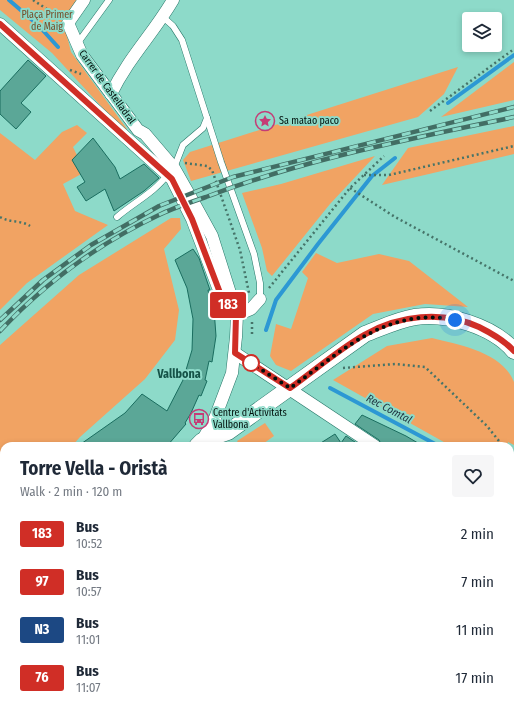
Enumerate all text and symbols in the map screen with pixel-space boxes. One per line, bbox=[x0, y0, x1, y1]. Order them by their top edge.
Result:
park label: Plaça Primer de Maig bbox=[21, 9, 73, 33]
map controls bbox=[462, 12, 502, 52]
button: layers bbox=[462, 12, 502, 52]
street label: Carrer de Castelladral bbox=[76, 48, 138, 127]
place icon: Sa matao paco bbox=[254, 110, 276, 132]
place label: Sa matao paco bbox=[279, 115, 339, 127]
line badge: 183 bbox=[205, 292, 251, 318]
text: 183 bbox=[218, 296, 238, 313]
your location bbox=[445, 310, 465, 330]
unlabelled marker bbox=[242, 354, 260, 372]
district label: Vallbona bbox=[156, 367, 201, 381]
water label: Rec Comtal bbox=[364, 392, 414, 426]
place label: Centre d'Activitats Vallbona bbox=[213, 407, 287, 431]
bus stop icon: Centre d'Activitats Vallbona bbox=[188, 408, 210, 430]
button: heart bbox=[452, 455, 494, 497]
text: Torre Vella - Oristà bbox=[20, 457, 167, 480]
text: Walk · 2 min · 120 m bbox=[20, 484, 122, 499]
text: Bus bbox=[76, 518, 99, 536]
text: 183 bbox=[32, 525, 52, 542]
text: 2 min bbox=[461, 525, 494, 543]
text: 10:52 bbox=[76, 536, 102, 551]
text: Bus bbox=[76, 566, 99, 584]
text: 97 bbox=[35, 573, 49, 590]
text: 7 min bbox=[461, 573, 494, 591]
text: 10:57 bbox=[76, 584, 102, 599]
text: Bus bbox=[76, 614, 99, 632]
text: N3 bbox=[34, 621, 50, 638]
text: 11 min bbox=[456, 621, 494, 639]
text: 11:01 bbox=[76, 632, 100, 647]
text: Bus bbox=[76, 662, 99, 680]
text: 76 bbox=[35, 669, 49, 686]
text: 17 min bbox=[455, 669, 494, 687]
text: 11:07 bbox=[76, 680, 101, 695]

